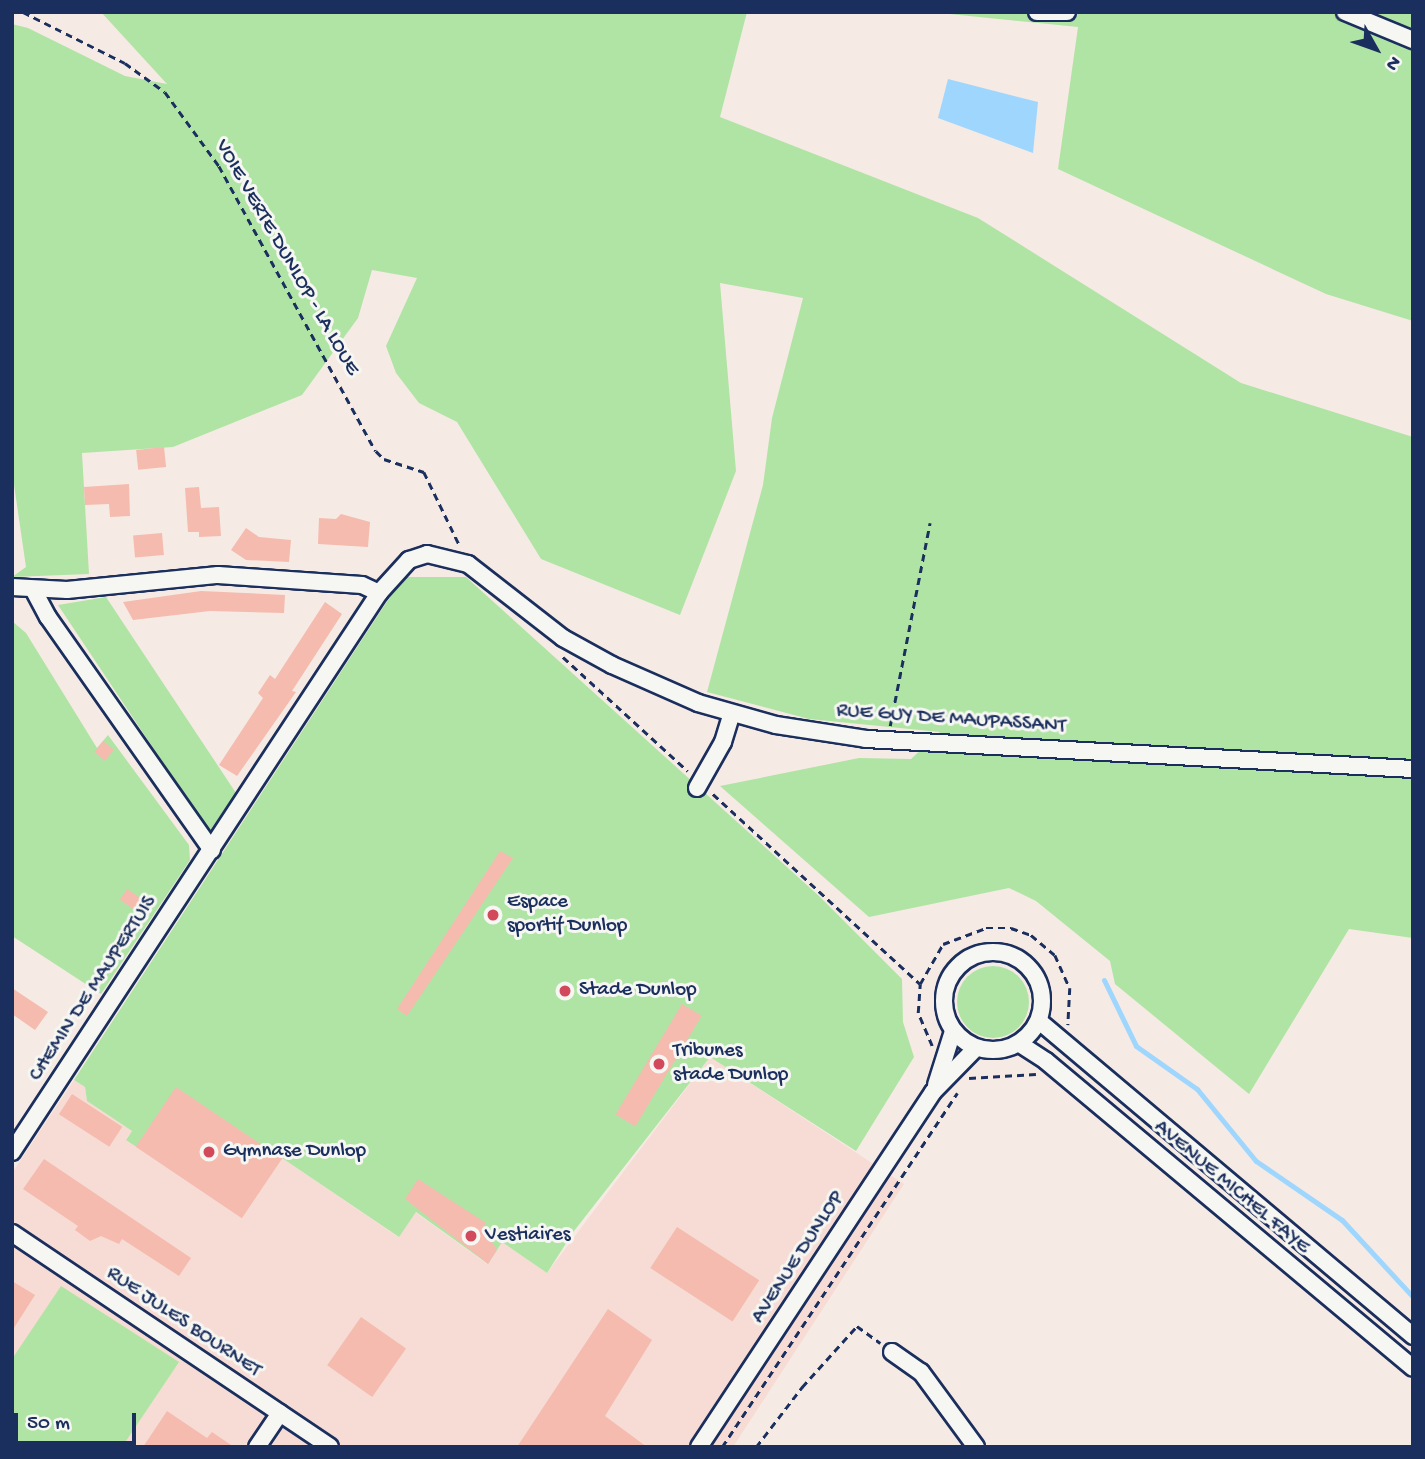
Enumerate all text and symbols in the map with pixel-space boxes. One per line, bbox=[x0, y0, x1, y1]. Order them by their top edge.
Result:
north arrow bbox=[1341, 14, 1411, 84]
text: N bbox=[1380, 51, 1405, 75]
street label: VOIE VERTE DUNLOP - LA LOUE bbox=[208, 136, 364, 380]
street label: RUE GUY DE MAUPASSANT bbox=[836, 699, 1066, 741]
place label: Espace sportif Dunlop bbox=[507, 890, 627, 940]
street label: CHEMIN DE MAUPERTUIS bbox=[25, 891, 163, 1087]
marker: Espace sportif Dunlop bbox=[485, 907, 501, 923]
place label: Stade Dunlop bbox=[579, 978, 696, 1004]
marker: Stade Dunlop bbox=[557, 983, 573, 999]
place label: Tribunes stade Dunlop bbox=[673, 1039, 788, 1089]
marker: Tribunes stade Dunlop bbox=[651, 1056, 667, 1072]
street label: AVENUE MICHEL FAYE bbox=[1148, 1115, 1314, 1261]
place label: Gymnase Dunlop bbox=[223, 1139, 366, 1165]
marker: Gymnase Dunlop bbox=[201, 1144, 217, 1160]
street label: AVENUE DUNLOP bbox=[747, 1187, 851, 1329]
place label: Vestiaires bbox=[485, 1223, 571, 1249]
marker: Vestiaires bbox=[463, 1228, 479, 1244]
street label: RUE JULES BOURNET bbox=[101, 1262, 265, 1384]
scale bar bbox=[18, 1400, 140, 1444]
text: 50 m bbox=[27, 1412, 70, 1437]

